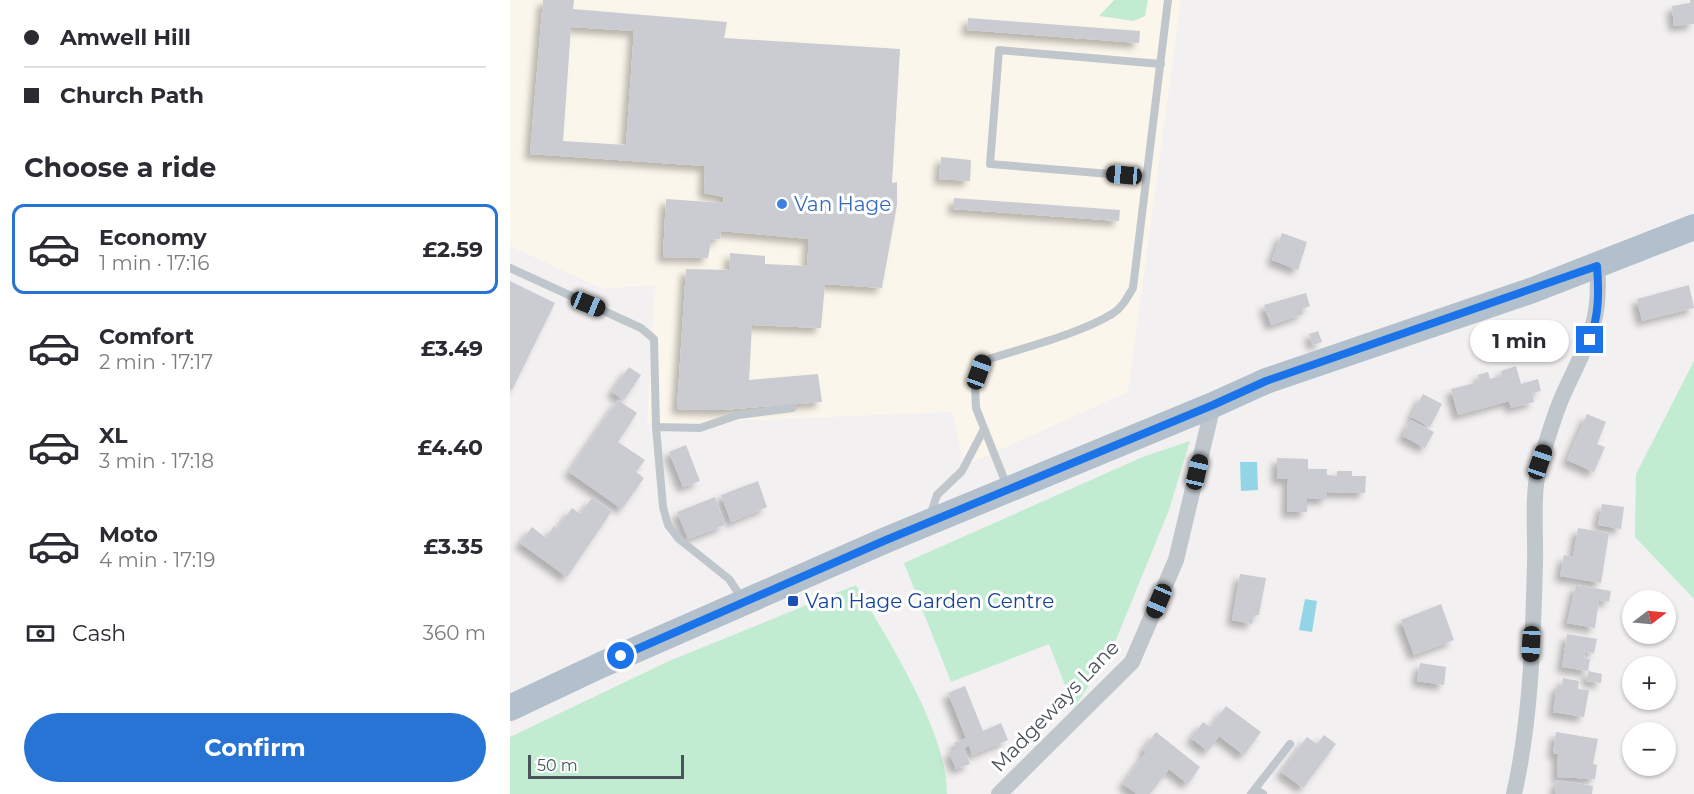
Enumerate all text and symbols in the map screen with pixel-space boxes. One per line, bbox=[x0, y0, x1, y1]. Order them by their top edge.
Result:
text: Amwell Hill bbox=[60, 24, 191, 51]
text: Church Path bbox=[60, 82, 204, 109]
text: Choose a ride bbox=[24, 151, 216, 184]
car bbox=[1105, 164, 1143, 186]
place label: Van Hage bbox=[794, 192, 891, 216]
marker: Van Hage bbox=[775, 197, 789, 211]
icon: car bbox=[27, 222, 81, 276]
text: Economy bbox=[99, 224, 207, 251]
text: £2.59 bbox=[422, 236, 483, 263]
text: 1 min · 17:16 bbox=[99, 251, 209, 275]
car bbox=[568, 289, 608, 319]
callout: 1 min bbox=[1470, 319, 1569, 361]
icon: car bbox=[27, 321, 81, 375]
text: Comfort bbox=[99, 323, 194, 350]
route end bbox=[1576, 326, 1603, 353]
text: 1 min bbox=[1492, 329, 1547, 353]
text: £3.49 bbox=[421, 335, 483, 362]
text: 2 min · 17:17 bbox=[99, 350, 213, 374]
car bbox=[964, 352, 994, 392]
icon: car bbox=[27, 420, 81, 474]
text: XL bbox=[99, 422, 128, 449]
text: £4.40 bbox=[417, 434, 483, 461]
car bbox=[1526, 442, 1554, 482]
text: 3 min · 17:18 bbox=[99, 449, 214, 473]
car bbox=[1184, 452, 1210, 492]
icon: car bbox=[27, 519, 81, 573]
text: Moto bbox=[99, 521, 158, 548]
text: £3.35 bbox=[424, 533, 483, 560]
text: 4 min · 17:19 bbox=[99, 548, 215, 572]
car bbox=[1144, 581, 1174, 621]
place label: Van Hage Garden Centre bbox=[805, 589, 1054, 613]
north arrow bbox=[1622, 590, 1676, 644]
map controls bbox=[1622, 590, 1676, 776]
marker: Van Hage Garden Centre bbox=[786, 594, 800, 608]
icon: cash bbox=[24, 617, 57, 650]
text: Cash bbox=[72, 620, 126, 647]
text: 360 m bbox=[423, 621, 486, 645]
car bbox=[1521, 626, 1541, 662]
street label: Madgeways Lane bbox=[986, 635, 1124, 777]
route start bbox=[607, 642, 634, 669]
button: + bbox=[1622, 656, 1676, 710]
button: Confirm bbox=[24, 713, 486, 782]
button: − bbox=[1622, 722, 1676, 776]
scale bar bbox=[528, 752, 684, 780]
text: 50 m bbox=[537, 756, 578, 775]

